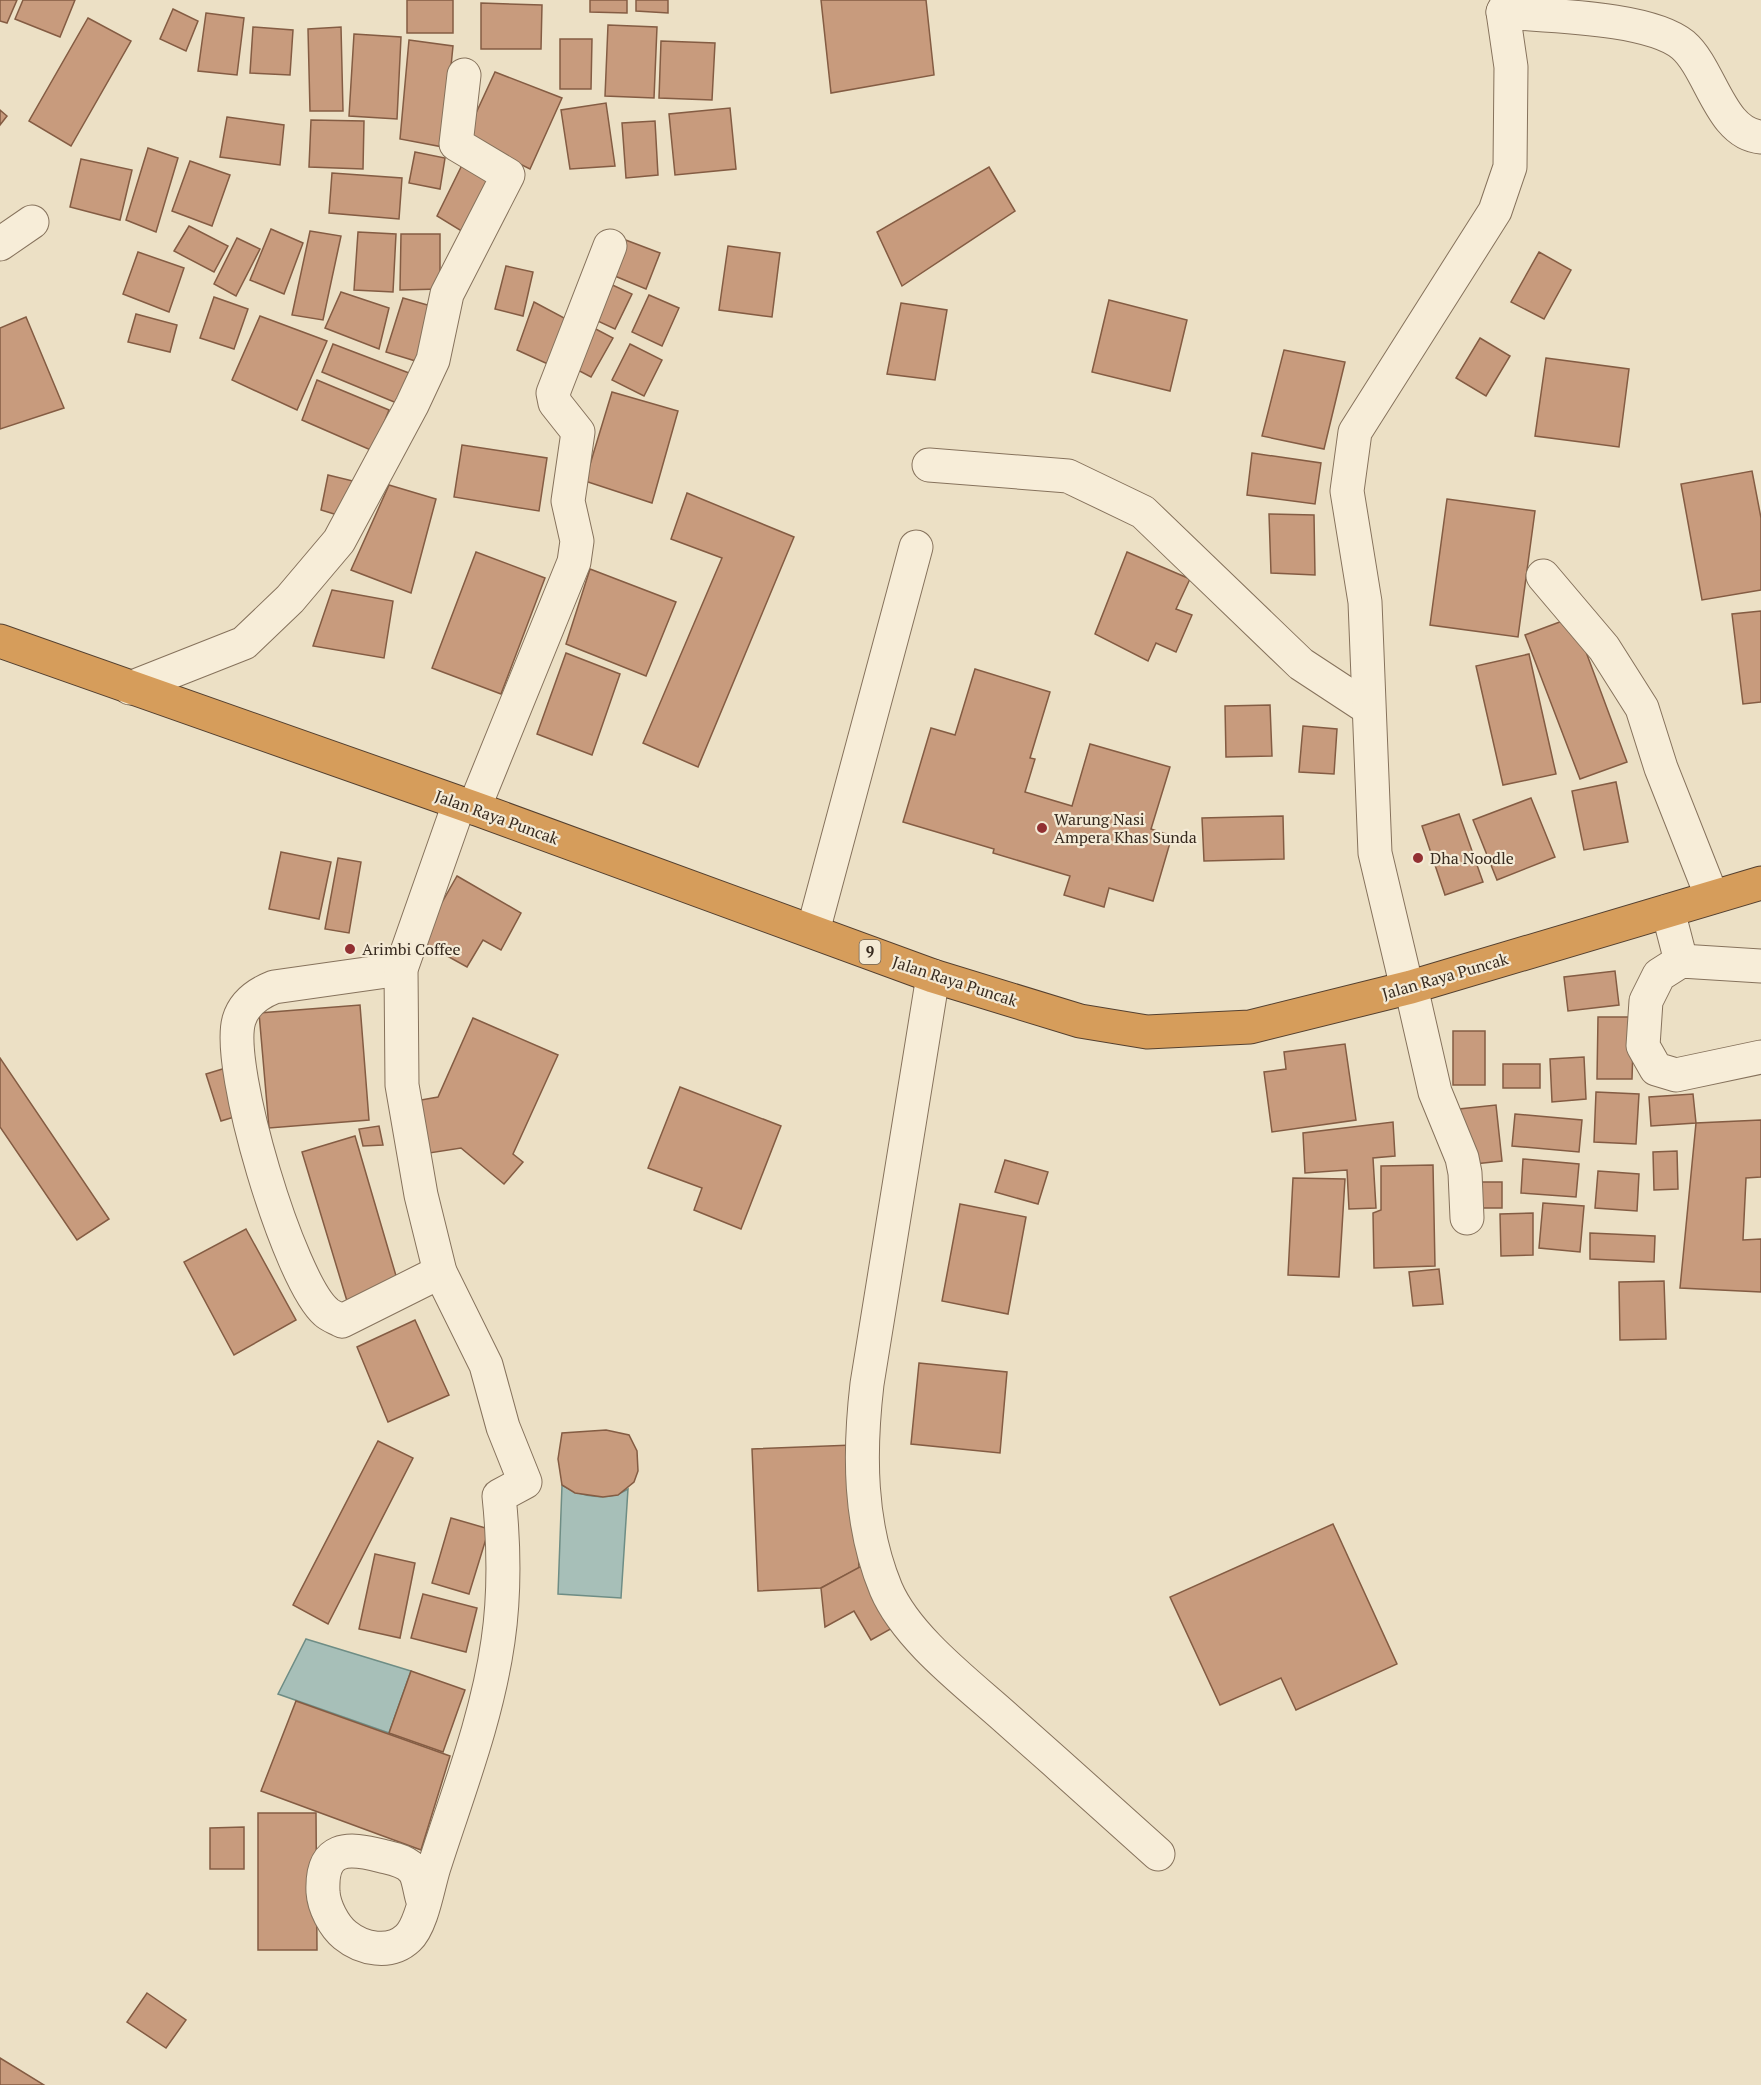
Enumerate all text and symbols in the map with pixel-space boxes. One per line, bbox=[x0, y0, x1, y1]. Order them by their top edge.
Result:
street label: Jalan Raya Puncak bbox=[432, 784, 563, 850]
place label: Warung Nasi Ampera Khas Sunda bbox=[1054, 808, 1197, 848]
marker: Warung Nasi Ampera Khas Sunda bbox=[1035, 821, 1049, 835]
place label: Dha Noodle bbox=[1430, 847, 1514, 869]
marker: Dha Noodle bbox=[1411, 851, 1425, 865]
place label: Arimbi Coffee bbox=[362, 938, 461, 960]
road number: 9 bbox=[860, 940, 880, 964]
marker: Arimbi Coffee bbox=[343, 942, 357, 956]
street label: Jalan Raya Puncak bbox=[1379, 947, 1511, 1005]
street label: Jalan Raya Puncak bbox=[890, 950, 1021, 1012]

